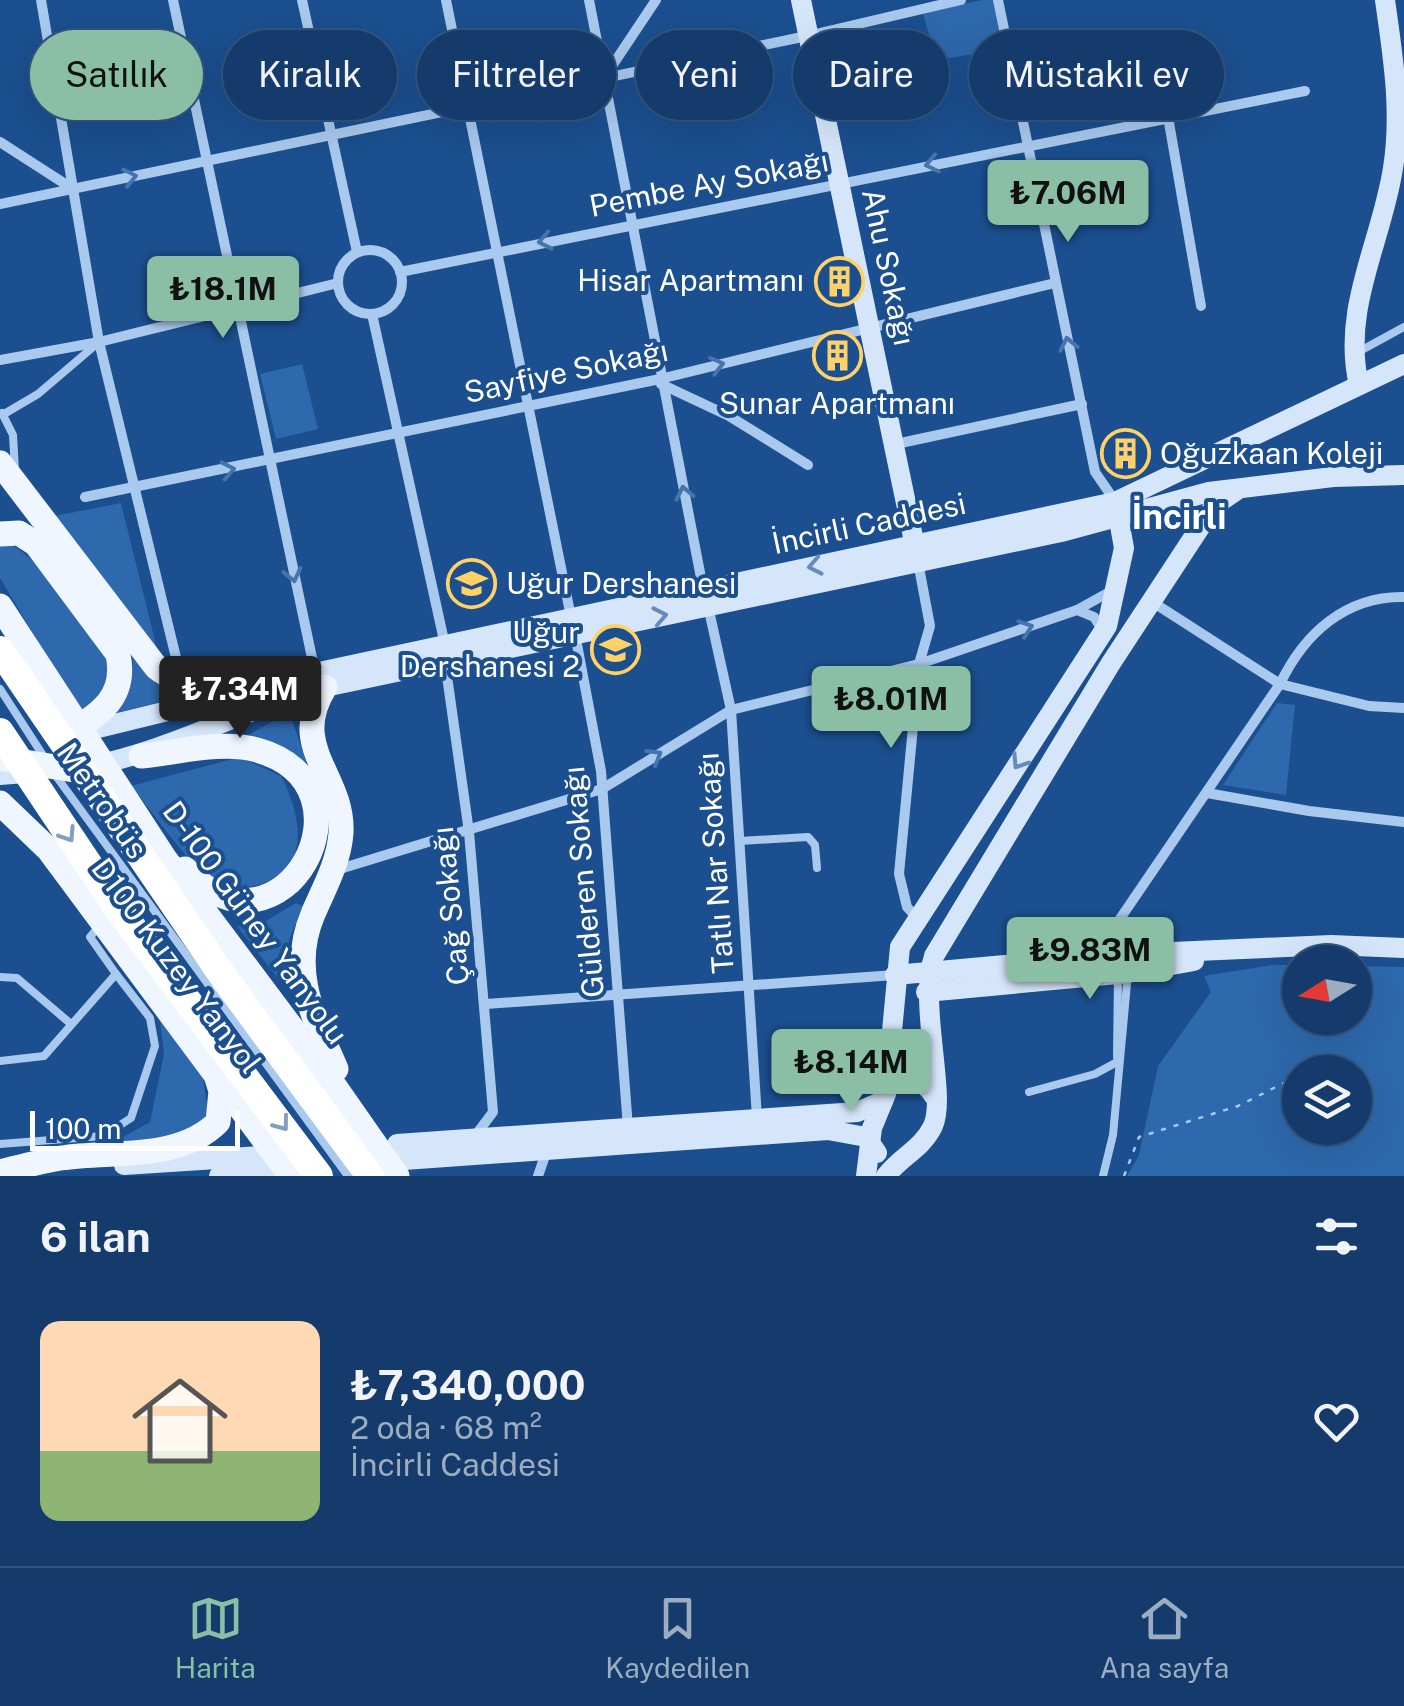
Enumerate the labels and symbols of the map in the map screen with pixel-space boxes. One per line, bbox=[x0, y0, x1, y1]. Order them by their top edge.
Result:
street label: Pembe Ay Sokağı bbox=[586, 142, 831, 224]
one-way arrow bbox=[924, 153, 941, 174]
pin: ₺7.06M bbox=[987, 160, 1149, 245]
one-way arrow bbox=[121, 167, 138, 188]
street label: Ahu Sokağı bbox=[855, 185, 923, 348]
one-way arrow bbox=[537, 230, 554, 251]
building icon: Hisar Apartmanı bbox=[813, 255, 865, 307]
pin: ₺18.1M bbox=[142, 256, 304, 341]
place label: Hisar Apartmanı bbox=[577, 262, 804, 298]
building icon: Sunar Apartmanı bbox=[811, 329, 863, 381]
street label: Sayfiye Sokağı bbox=[461, 332, 671, 410]
one-way arrow bbox=[1059, 336, 1080, 353]
one-way arrow bbox=[708, 356, 725, 377]
place label: Sunar Apartmanı bbox=[719, 385, 955, 421]
building icon: Oğuzkaan Koleji bbox=[1099, 428, 1151, 480]
place label: Oğuzkaan Koleji bbox=[1160, 435, 1383, 471]
one-way arrow bbox=[219, 460, 236, 481]
one-way arrow bbox=[674, 484, 695, 501]
street label: İncirli Caddesi bbox=[769, 485, 969, 561]
district label: İncirli bbox=[1132, 495, 1226, 537]
one-way arrow bbox=[806, 554, 823, 575]
school or university icon: Uğur Dershanesi bbox=[445, 558, 497, 610]
place label: Uğur Dershanesi bbox=[506, 565, 736, 601]
one-way arrow bbox=[281, 566, 302, 583]
one-way arrow bbox=[651, 607, 668, 628]
place label: Uğur Dershanesi 2 bbox=[400, 614, 580, 684]
one-way arrow bbox=[1016, 619, 1033, 639]
school or university icon: Uğur Dershanesi 2 bbox=[589, 624, 641, 676]
pin: ₺7.34M bbox=[159, 656, 321, 741]
pin: ₺8.01M bbox=[810, 666, 972, 751]
street label: Metrobüs bbox=[50, 736, 156, 865]
one-way arrow bbox=[644, 749, 662, 768]
street label: Tatlı Nar Sokağı bbox=[689, 751, 741, 975]
one-way arrow bbox=[1013, 752, 1032, 770]
street label: Gülderen Sokağı bbox=[555, 765, 611, 999]
street label: D-100 Güney Yanyolu bbox=[156, 794, 356, 1051]
one-way arrow bbox=[56, 824, 75, 842]
street label: Çağ Sokağı bbox=[424, 825, 476, 987]
street label: D100 Kuzey Yanyol bbox=[84, 851, 269, 1080]
pin: ₺9.83M bbox=[1009, 917, 1171, 1002]
north arrow bbox=[1282, 945, 1372, 1035]
pin: ₺8.14M bbox=[770, 1029, 932, 1114]
scale bar bbox=[30, 1106, 240, 1150]
one-way arrow bbox=[270, 1113, 288, 1131]

